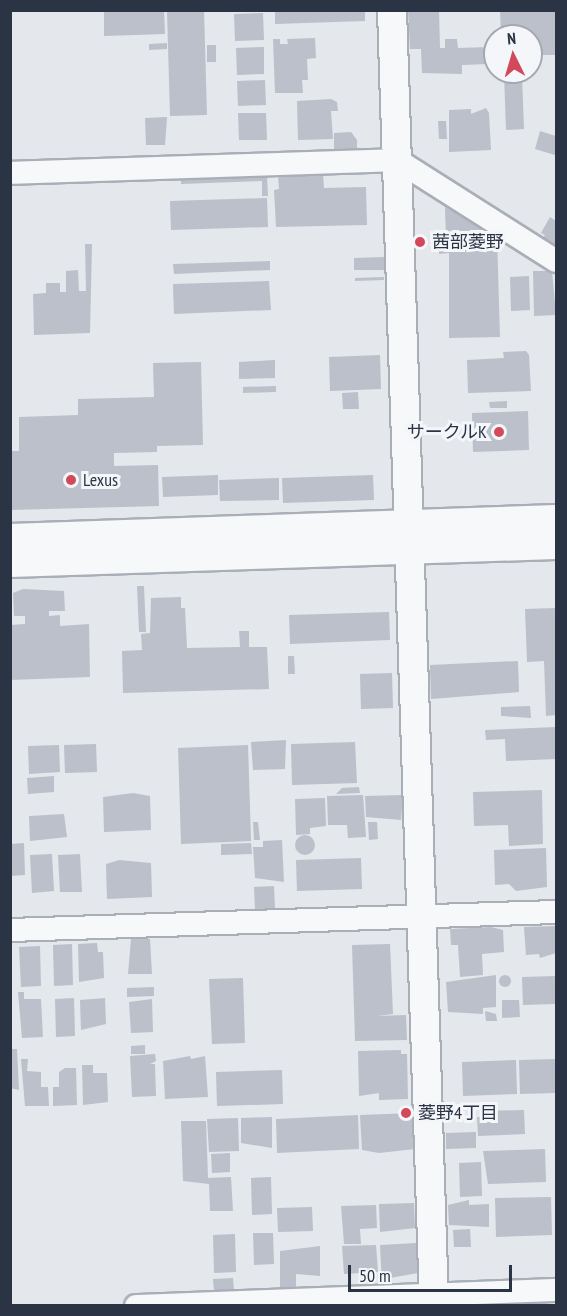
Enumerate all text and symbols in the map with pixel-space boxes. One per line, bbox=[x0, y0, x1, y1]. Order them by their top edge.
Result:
north arrow bbox=[483, 24, 543, 84]
text: N bbox=[506, 28, 517, 48]
place label: 茜部菱野 bbox=[432, 231, 504, 253]
marker: 茜部菱野 bbox=[413, 235, 427, 249]
place label: サークルK bbox=[406, 421, 487, 443]
marker: サークルK bbox=[492, 425, 506, 439]
place label: Lexus bbox=[83, 469, 118, 491]
marker: Lexus bbox=[64, 473, 78, 487]
place label: 菱野4丁目 bbox=[418, 1102, 498, 1124]
marker: 菱野4丁目 bbox=[399, 1106, 413, 1120]
scale bar bbox=[351, 1253, 514, 1291]
text: 50 m bbox=[359, 1264, 391, 1287]

